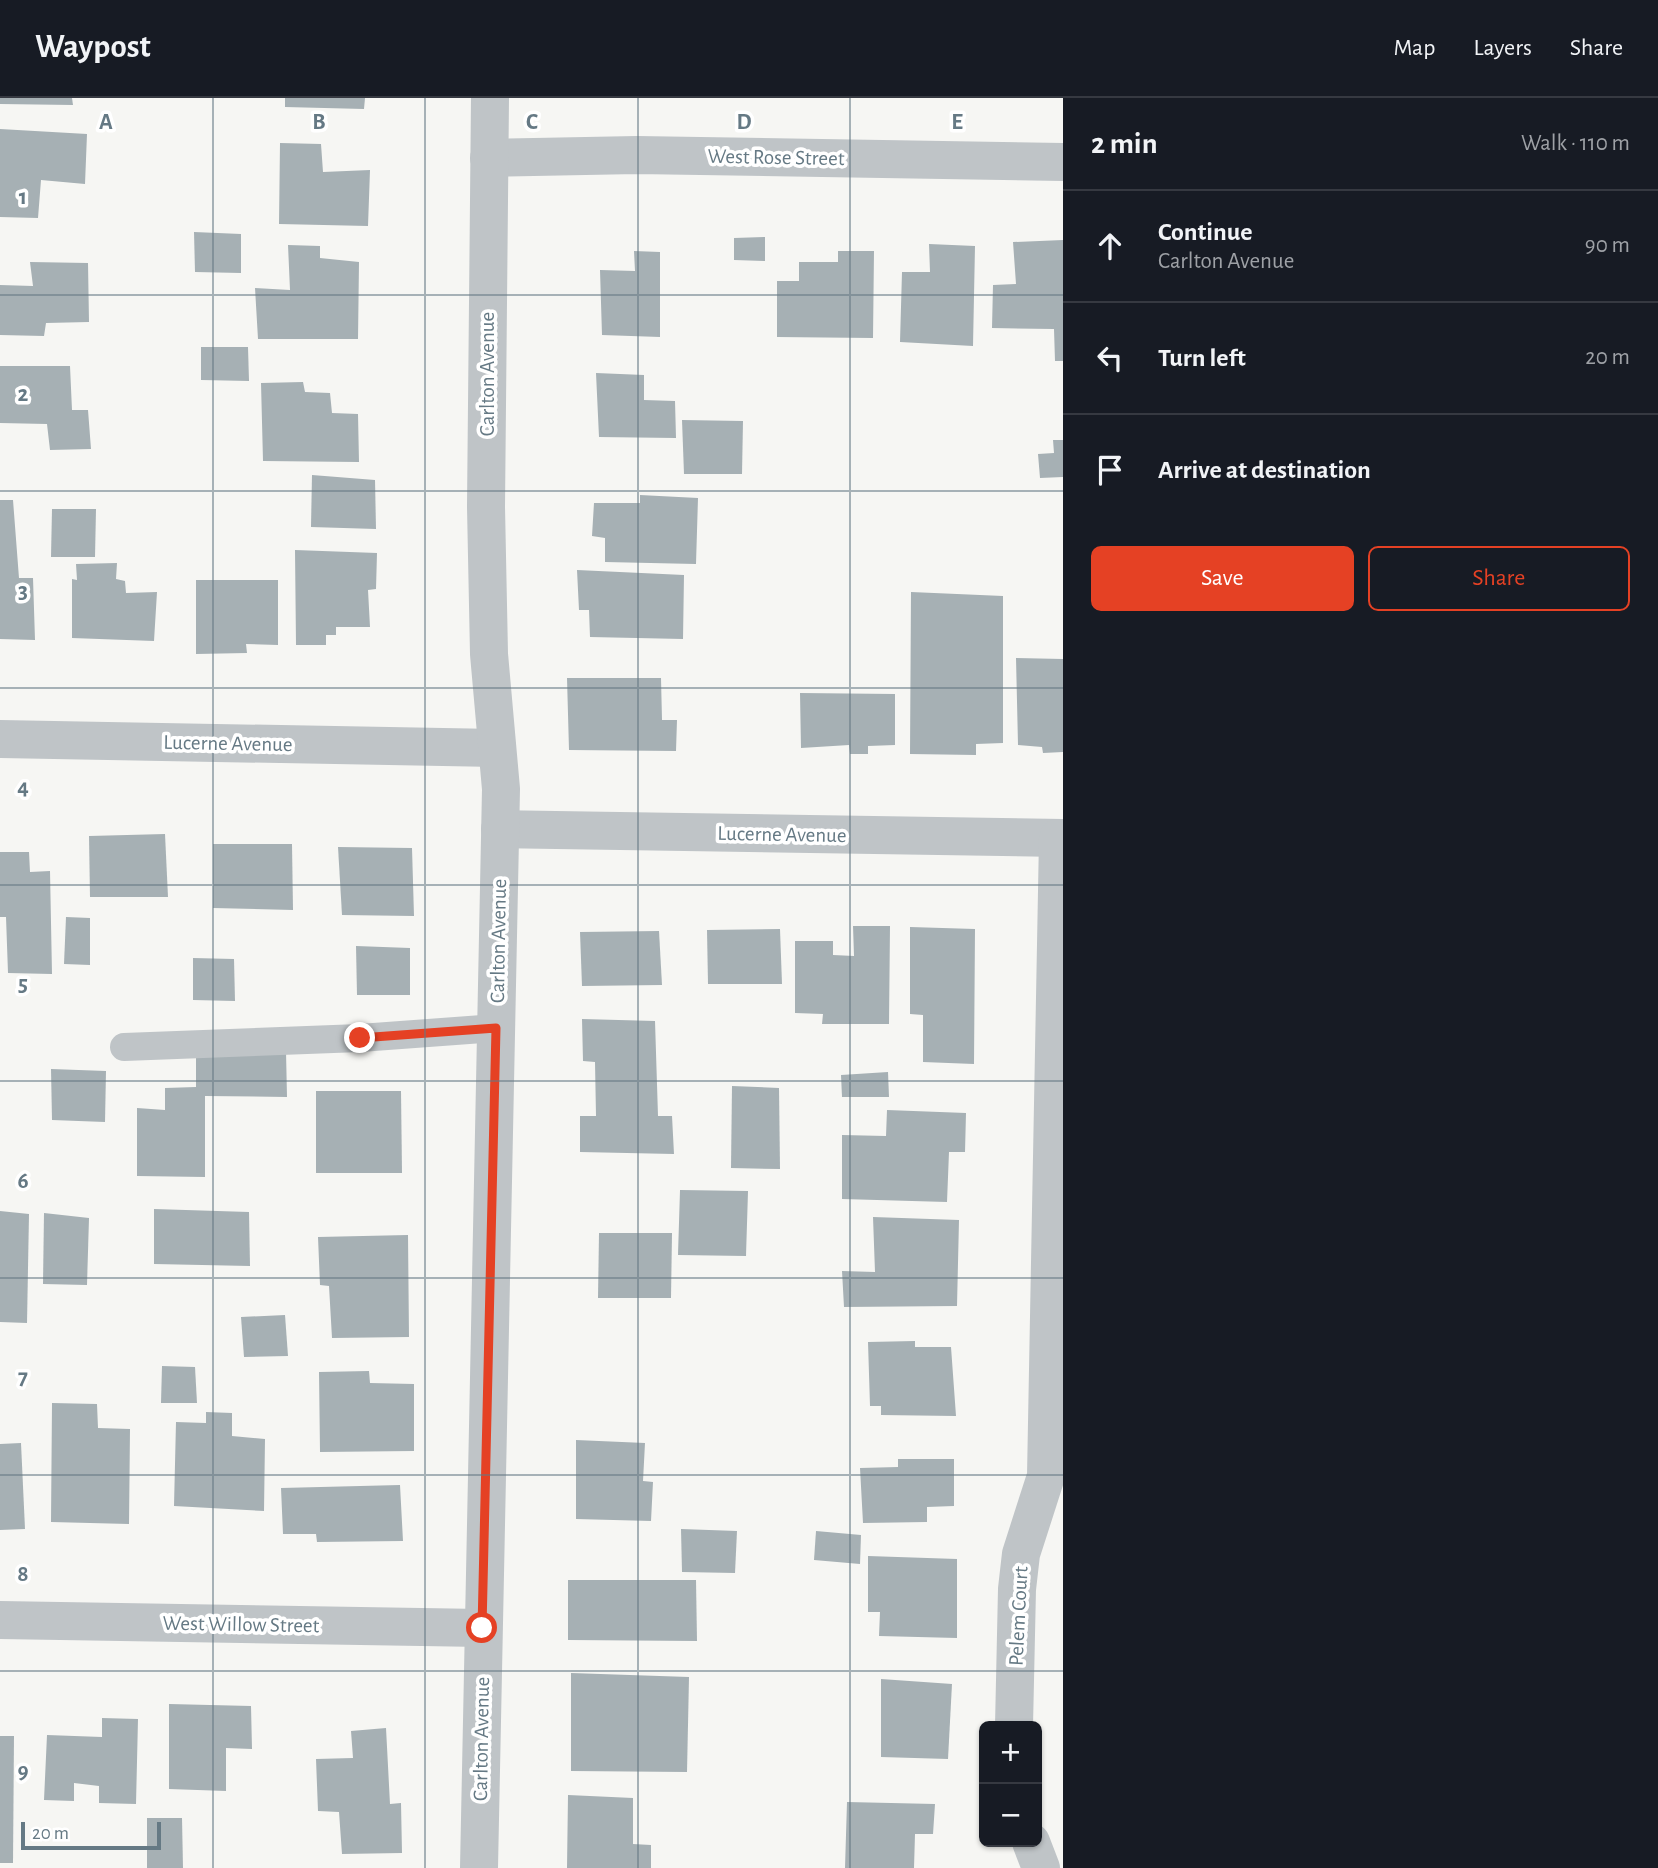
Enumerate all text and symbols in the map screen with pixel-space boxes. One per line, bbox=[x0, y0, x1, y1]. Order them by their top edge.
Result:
text: Waypost bbox=[35, 31, 151, 64]
text: Map bbox=[1393, 36, 1435, 60]
text: Layers bbox=[1473, 36, 1532, 60]
text: Share bbox=[1570, 36, 1623, 60]
text: A bbox=[99, 111, 113, 134]
text: B bbox=[312, 111, 326, 134]
text: C bbox=[526, 111, 538, 134]
text: D bbox=[736, 111, 752, 134]
text: E bbox=[951, 111, 963, 134]
text: 2 min bbox=[1091, 129, 1158, 159]
text: Walk · 110 m bbox=[1521, 132, 1630, 155]
street label: West Rose Street bbox=[707, 146, 845, 169]
text: 1 bbox=[19, 186, 27, 209]
text: Continue bbox=[1158, 219, 1253, 245]
icon: ahead bbox=[1091, 227, 1129, 265]
text: 90 m bbox=[1585, 234, 1630, 257]
text: Carlton Avenue bbox=[1158, 250, 1294, 273]
street label: Carlton Avenue bbox=[477, 312, 498, 436]
icon: left bbox=[1091, 339, 1129, 377]
text: Turn left bbox=[1158, 345, 1246, 371]
text: 20 m bbox=[1585, 346, 1630, 369]
text: 2 bbox=[18, 383, 29, 406]
icon: arrive bbox=[1091, 451, 1129, 489]
text: Arrive at destination bbox=[1158, 457, 1371, 483]
button: Save bbox=[1091, 546, 1354, 611]
button: Share bbox=[1368, 546, 1630, 611]
text: 3 bbox=[18, 580, 28, 603]
street label: Lucerne Avenue bbox=[163, 732, 293, 755]
text: 4 bbox=[17, 776, 29, 799]
street label: Lucerne Avenue bbox=[717, 823, 847, 846]
street label: Carlton Avenue bbox=[487, 879, 510, 1003]
text: 5 bbox=[18, 973, 28, 996]
route end bbox=[344, 1022, 375, 1053]
text: 6 bbox=[17, 1170, 29, 1193]
text: 7 bbox=[18, 1366, 28, 1389]
text: 8 bbox=[17, 1563, 29, 1586]
street label: Pelem Court bbox=[1005, 1565, 1032, 1666]
route start bbox=[466, 1612, 497, 1643]
street label: West Willow Street bbox=[162, 1613, 320, 1636]
street label: Carlton Avenue bbox=[470, 1677, 493, 1801]
map controls bbox=[979, 1721, 1042, 1847]
button: + bbox=[979, 1721, 1042, 1784]
text: 9 bbox=[17, 1760, 29, 1783]
button: − bbox=[979, 1784, 1042, 1847]
scale bar bbox=[21, 1819, 161, 1851]
text: 20 m bbox=[32, 1824, 69, 1843]

